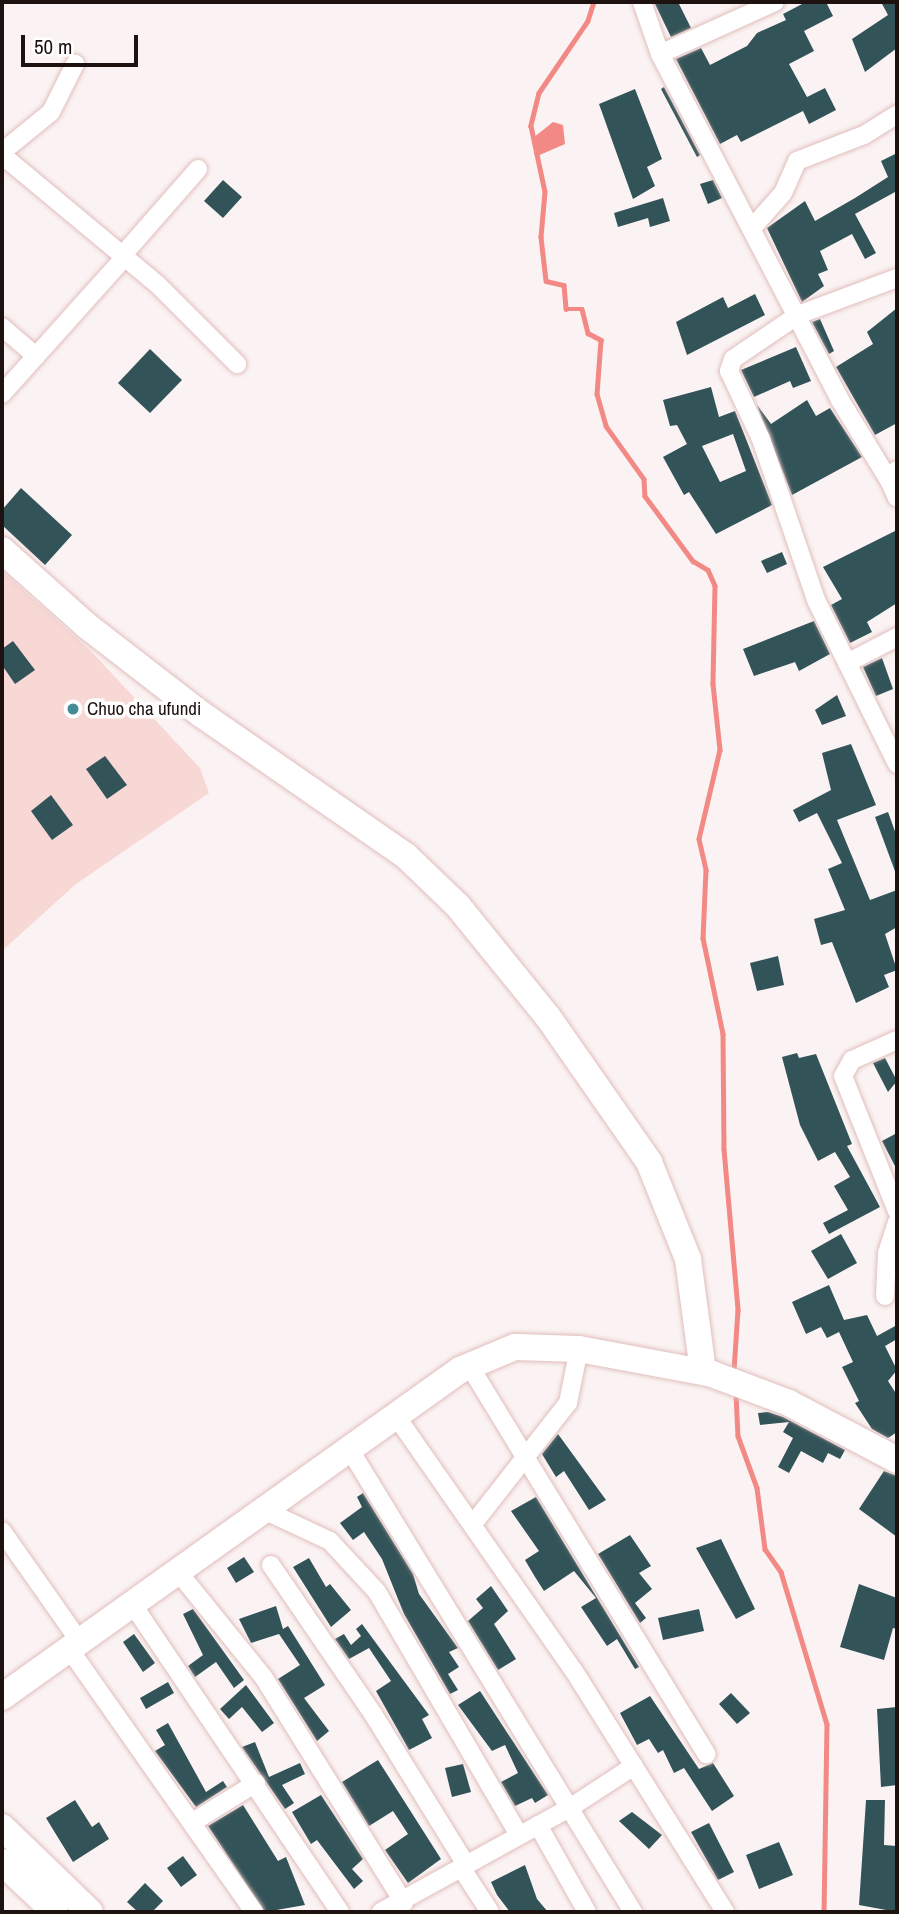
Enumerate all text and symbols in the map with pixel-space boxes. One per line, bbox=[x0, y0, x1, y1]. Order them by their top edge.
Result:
scale bar bbox=[24, 21, 142, 65]
text: 50 m bbox=[34, 32, 72, 61]
place label: Chuo cha ufundi bbox=[87, 698, 201, 720]
marker: Chuo cha ufundi bbox=[65, 701, 81, 717]

